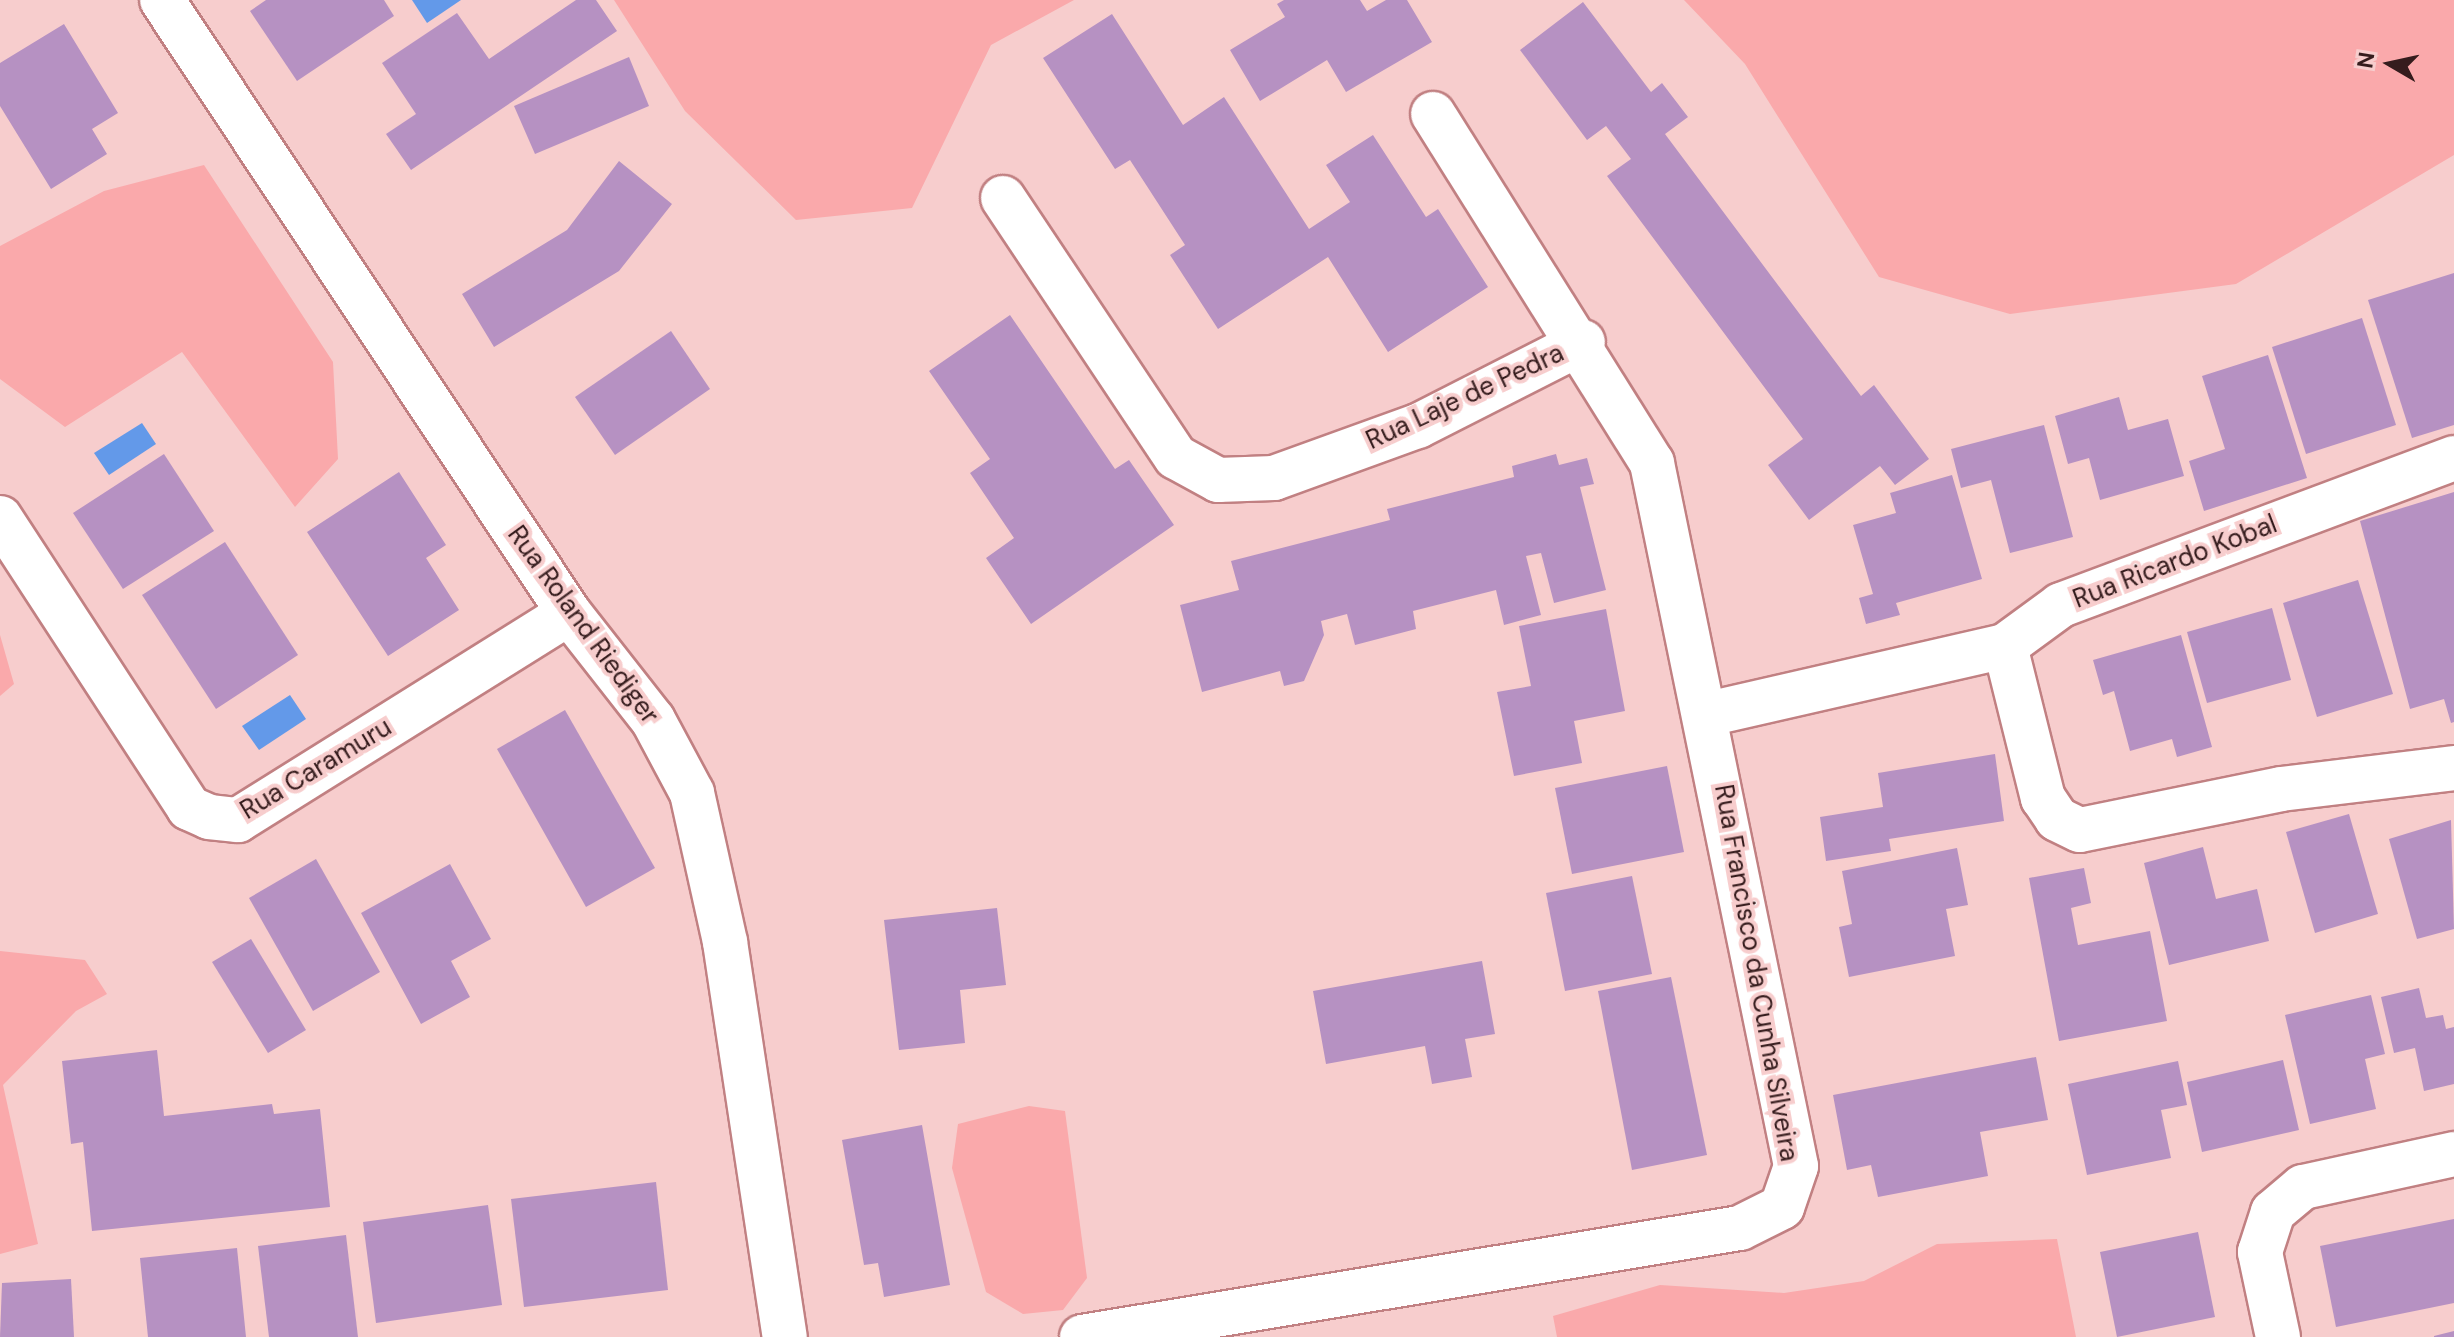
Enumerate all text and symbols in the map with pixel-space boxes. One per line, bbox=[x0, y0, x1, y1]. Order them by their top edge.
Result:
north arrow bbox=[2350, 24, 2430, 104]
text: N bbox=[2350, 50, 2381, 70]
street label: Rua Laje de Pedra bbox=[1361, 338, 1569, 456]
street label: Rua Ricardo Kobal bbox=[2069, 509, 2281, 615]
street label: Rua Roland Riediger bbox=[501, 520, 665, 730]
street label: Rua Caramuru bbox=[235, 712, 397, 826]
street label: Rua Francisco da Cunha Silveira bbox=[1707, 782, 1805, 1164]

